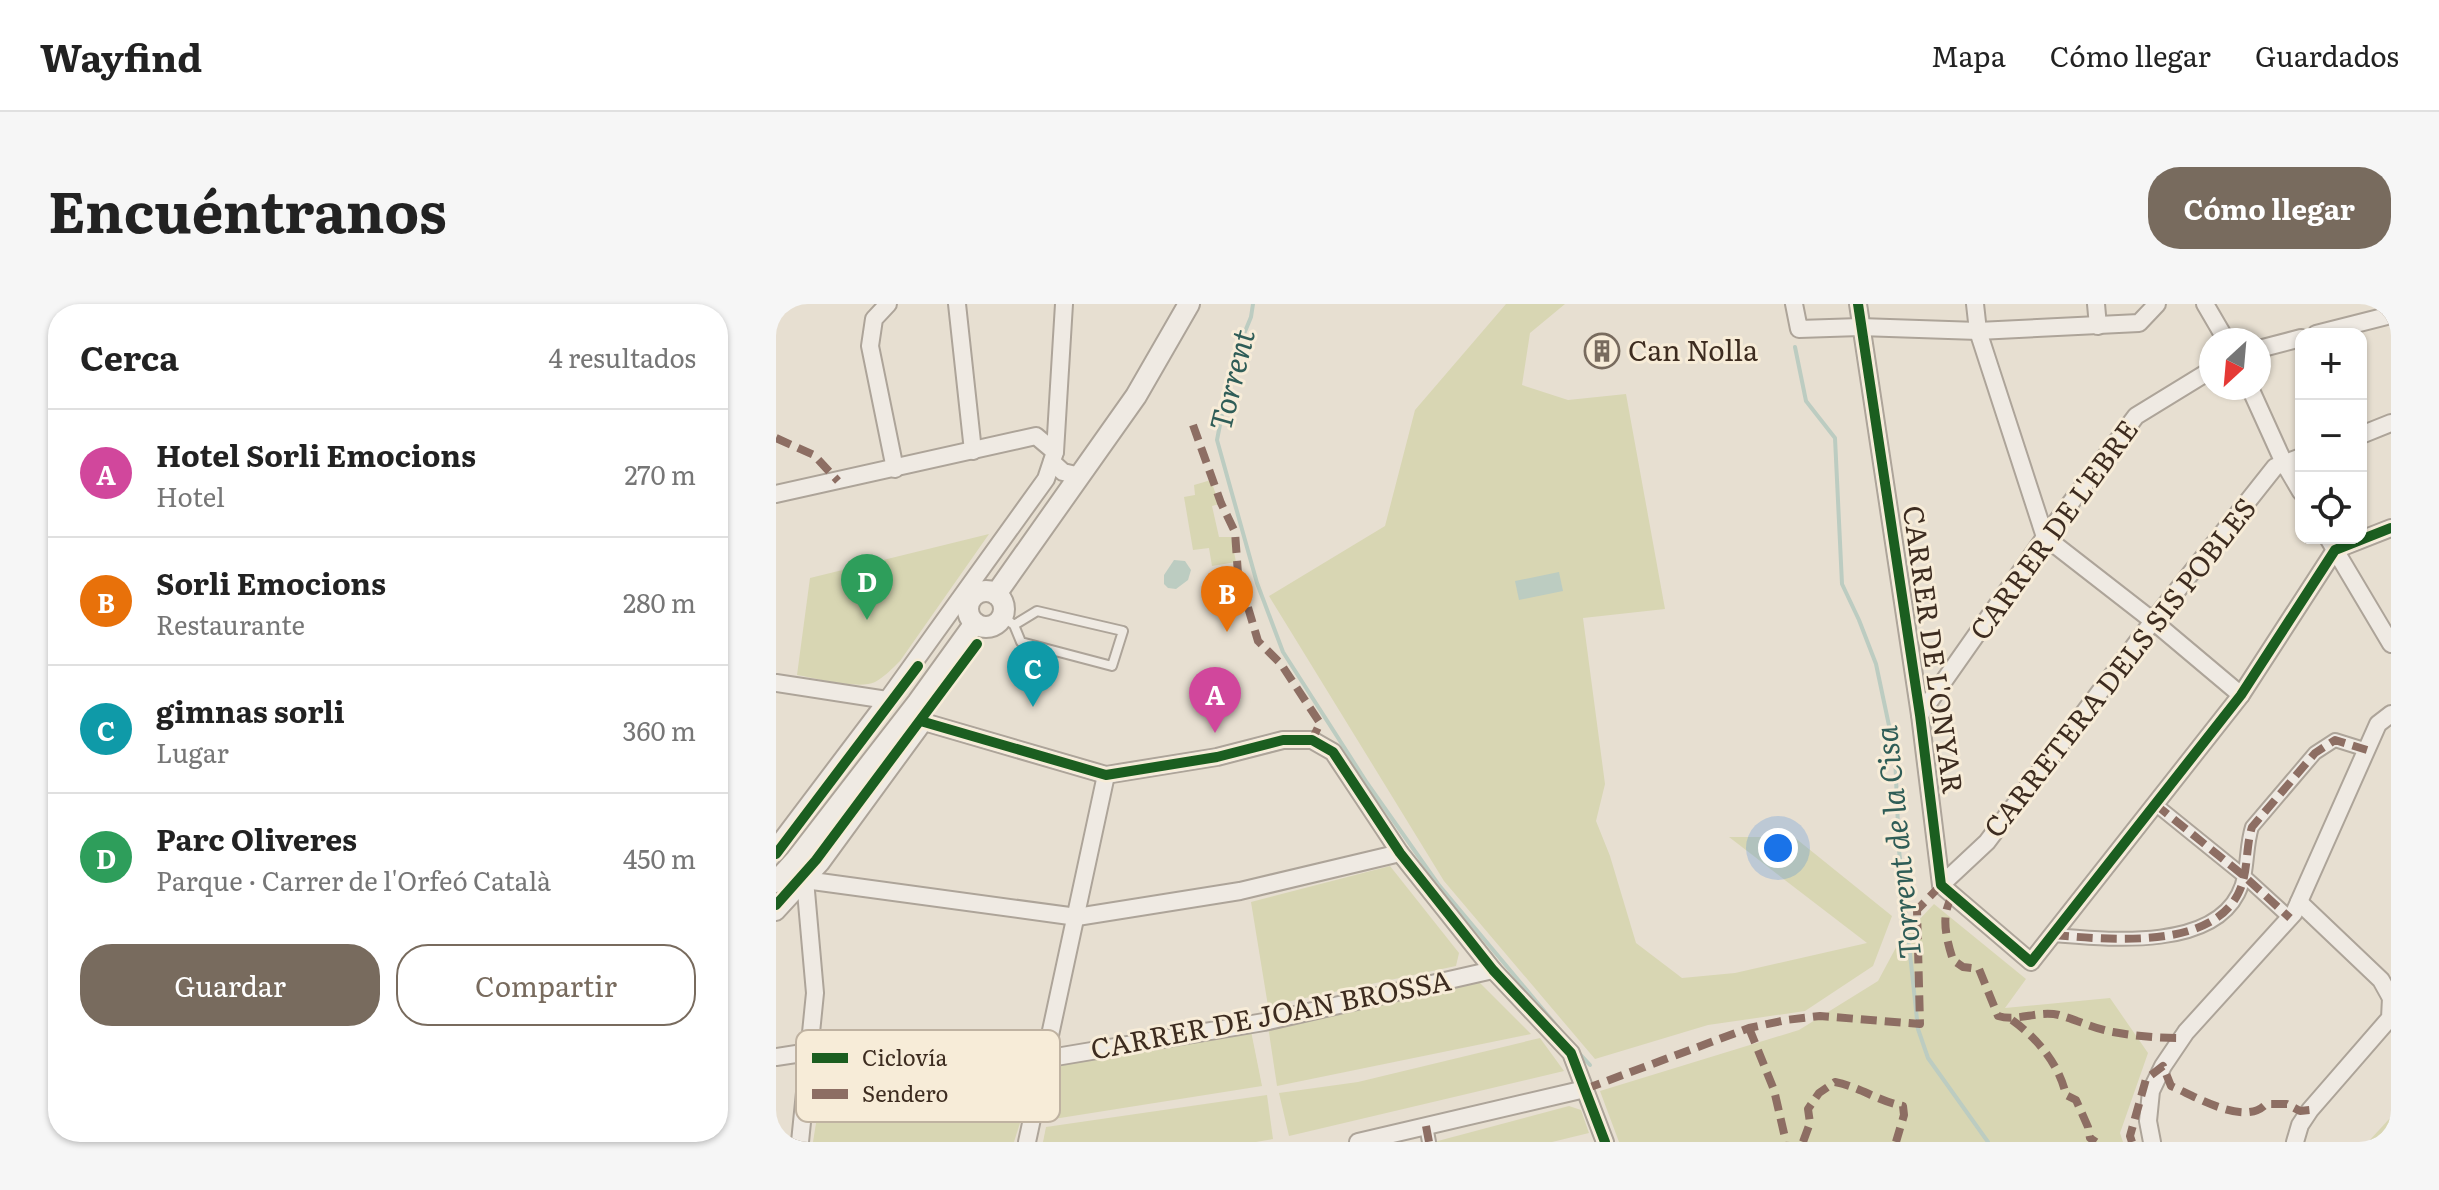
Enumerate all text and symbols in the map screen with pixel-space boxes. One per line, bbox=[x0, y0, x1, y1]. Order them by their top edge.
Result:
text: Wayfind bbox=[40, 27, 202, 84]
text: Mapa bbox=[1931, 34, 2006, 76]
text: Cómo llegar bbox=[2050, 34, 2211, 76]
text: Guardados bbox=[2255, 34, 2399, 76]
text: Encuéntranos bbox=[48, 167, 447, 250]
button: Cómo llegar bbox=[2148, 167, 2391, 249]
water label: Torrent bbox=[1196, 324, 1264, 434]
place label: Can Nolla bbox=[1628, 328, 1758, 370]
north arrow bbox=[2199, 328, 2271, 400]
map controls bbox=[2295, 328, 2367, 544]
button: + bbox=[2295, 328, 2367, 400]
text: Cerca bbox=[80, 331, 179, 381]
building icon: Can Nolla bbox=[1583, 332, 1621, 370]
text: 4 resultados bbox=[548, 337, 696, 376]
button: − bbox=[2295, 400, 2367, 472]
street label: CARRER DE L'EBRE bbox=[1958, 410, 2147, 648]
text: Hotel Sorli Emocions bbox=[156, 432, 476, 476]
text: A bbox=[96, 454, 116, 493]
text: 270 m bbox=[624, 454, 696, 493]
button: locate bbox=[2295, 472, 2367, 544]
text: Hotel bbox=[156, 476, 225, 515]
street label: CARRETERA DELS SIS POBLES bbox=[1972, 488, 2265, 846]
street label: CARRER DE L'ONYAR bbox=[1894, 503, 1976, 797]
pin: D bbox=[841, 554, 893, 620]
text: Sorli Emocions bbox=[156, 560, 386, 604]
pin: B bbox=[1201, 566, 1253, 632]
text: B bbox=[97, 582, 115, 621]
text: 280 m bbox=[623, 582, 696, 621]
text: Restaurante bbox=[156, 604, 305, 643]
pin: C bbox=[1007, 641, 1059, 707]
pin: A bbox=[1189, 667, 1241, 733]
text: gimnas sorli bbox=[156, 688, 345, 732]
text: C bbox=[97, 710, 115, 749]
text: 360 m bbox=[622, 710, 696, 749]
water label: Torrent de la Cisa bbox=[1862, 724, 1930, 961]
text: Lugar bbox=[156, 732, 229, 771]
text: Parc Oliveres bbox=[156, 816, 357, 860]
your location bbox=[1758, 828, 1798, 868]
text: D bbox=[96, 838, 116, 877]
text: 450 m bbox=[623, 838, 696, 877]
text: Parque · Carrer de l'Orfeó Català bbox=[156, 860, 551, 899]
button: Guardar bbox=[80, 944, 380, 1026]
button: Compartir bbox=[396, 944, 696, 1026]
street label: CARRER DE JOAN BROSSA bbox=[1087, 957, 1455, 1069]
legend bbox=[796, 1030, 1060, 1122]
text: Ciclovía bbox=[862, 1040, 948, 1073]
text: Sendero bbox=[862, 1076, 948, 1109]

